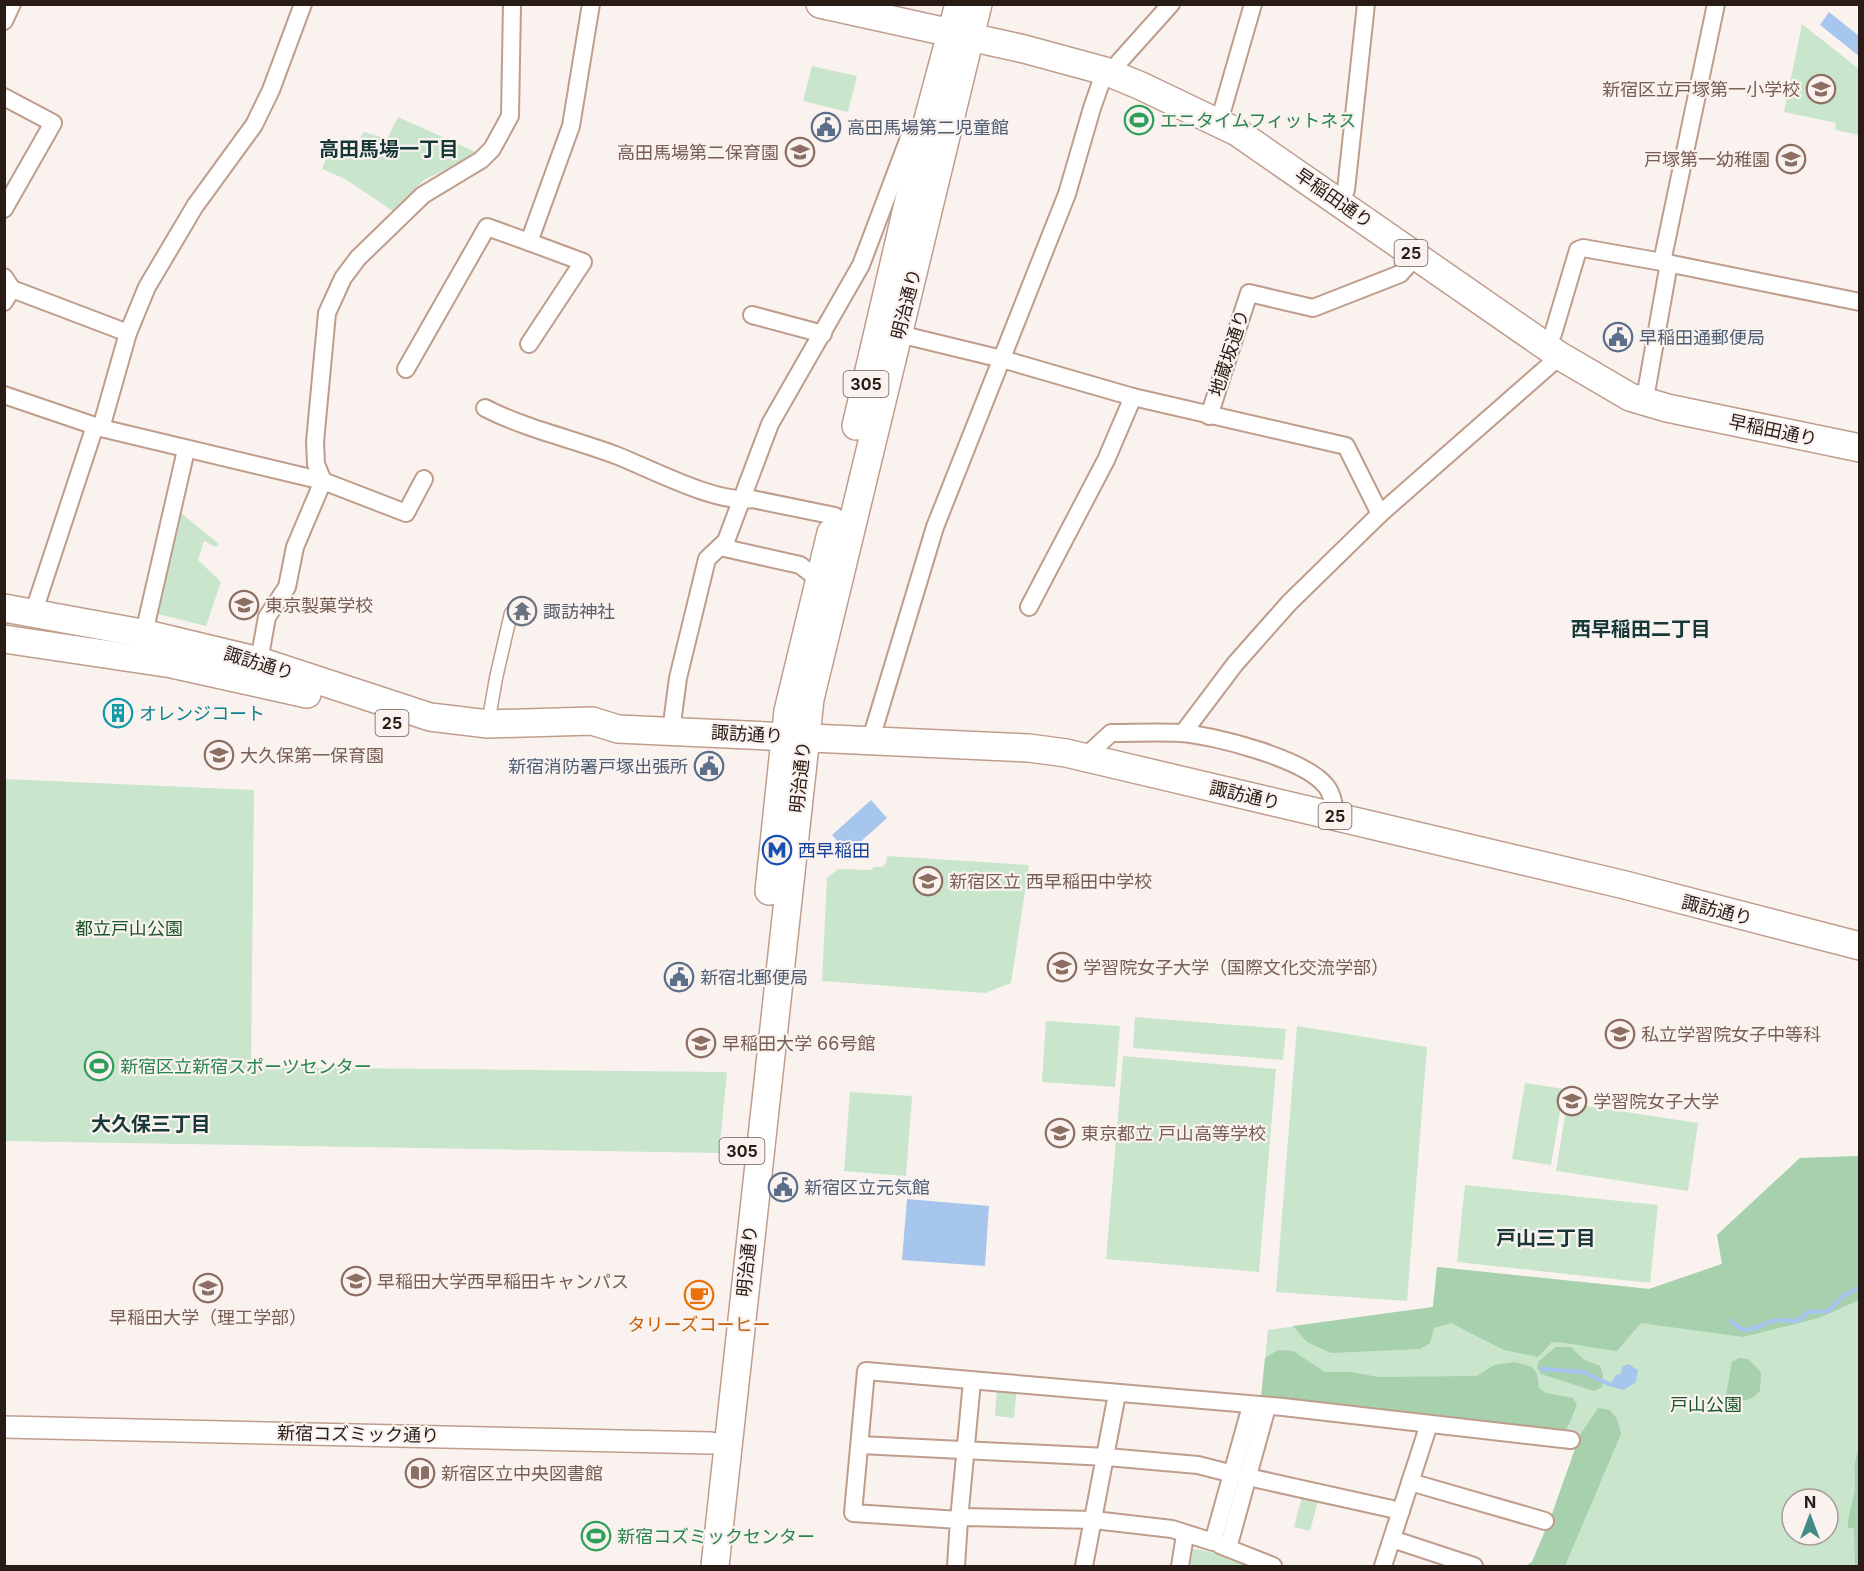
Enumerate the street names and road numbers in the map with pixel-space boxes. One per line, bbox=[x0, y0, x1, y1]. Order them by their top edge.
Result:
street label: 早稲田通り bbox=[1291, 164, 1377, 232]
road number: 25 bbox=[1394, 240, 1428, 266]
street label: 明治通り bbox=[887, 267, 925, 341]
street label: 地蔵坂通り bbox=[1205, 307, 1253, 399]
road number: 305 bbox=[844, 371, 888, 397]
street label: 早稲田通り bbox=[1727, 410, 1819, 450]
street label: 諏訪通り bbox=[222, 642, 296, 684]
road number: 25 bbox=[376, 710, 408, 736]
street label: 諏訪通り bbox=[710, 722, 784, 746]
street label: 明治通り bbox=[786, 740, 814, 814]
street label: 諏訪通り bbox=[1208, 777, 1282, 813]
road number: 25 bbox=[1318, 803, 1352, 829]
street label: 諏訪通り bbox=[1680, 891, 1754, 929]
road number: 305 bbox=[720, 1138, 764, 1164]
street label: 明治通り bbox=[733, 1224, 761, 1298]
street label: 新宿コズミック通り bbox=[277, 1422, 439, 1446]

